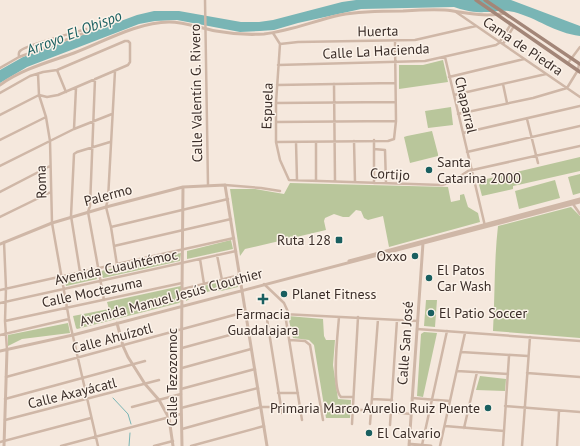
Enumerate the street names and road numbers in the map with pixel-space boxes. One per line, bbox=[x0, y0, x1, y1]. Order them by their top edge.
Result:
street label: Cama de Piedra bbox=[479, 13, 567, 80]
street label: Huerta bbox=[357, 22, 399, 40]
street label: Calle Valentín G. Rivero bbox=[186, 24, 206, 162]
street label: Calle La Hacienda bbox=[322, 39, 430, 63]
street label: Chaparral bbox=[451, 75, 481, 135]
street label: Espuela bbox=[257, 82, 277, 130]
street label: Cortijo bbox=[370, 164, 410, 184]
street label: Roma bbox=[31, 165, 51, 199]
street label: Palermo bbox=[82, 180, 134, 210]
street label: Avenida Cuauhtémoc bbox=[53, 245, 179, 289]
street label: Avenida Manuel Jesús Clouthier bbox=[78, 264, 265, 330]
street label: Calle Moctezuma bbox=[40, 273, 144, 311]
street label: Calle San José bbox=[393, 300, 417, 386]
street label: Calle Ahuízotl bbox=[70, 319, 154, 357]
street label: Calle Tezozomoc bbox=[163, 328, 181, 426]
street label: Calle Axayácatl bbox=[26, 373, 118, 413]

